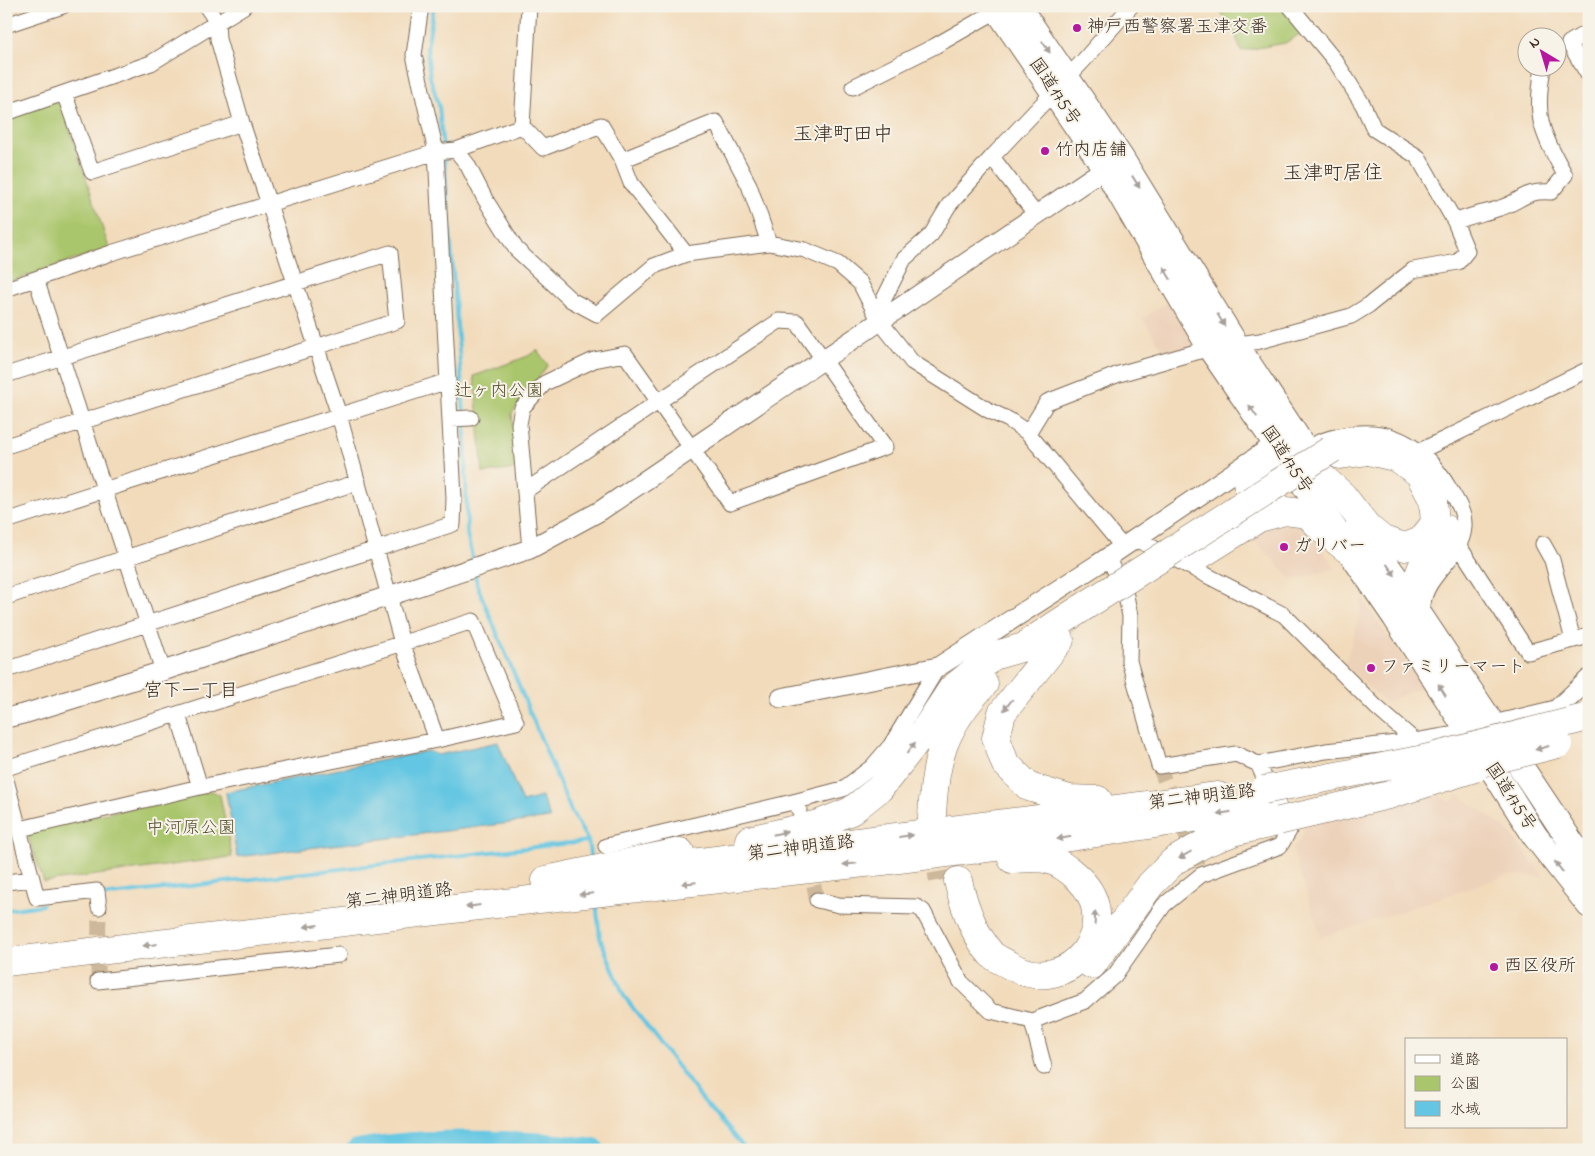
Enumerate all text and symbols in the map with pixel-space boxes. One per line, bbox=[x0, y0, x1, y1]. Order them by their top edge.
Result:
place label: 神戸西警察署玉津交番 bbox=[1087, 15, 1267, 41]
marker: 神戸西警察署玉津交番 bbox=[1071, 22, 1083, 34]
north arrow bbox=[1518, 28, 1568, 78]
text: N bbox=[1525, 32, 1545, 54]
one-way arrow bbox=[1041, 40, 1050, 53]
street label: 国道175号 bbox=[1022, 53, 1086, 131]
district label: 玉津町田中 bbox=[793, 121, 893, 150]
place label: 竹内店舗 bbox=[1055, 138, 1127, 164]
marker: 竹内店舗 bbox=[1039, 145, 1051, 157]
district label: 玉津町居住 bbox=[1283, 160, 1383, 189]
one-way arrow bbox=[1131, 175, 1140, 188]
one-way arrow bbox=[1162, 267, 1171, 280]
one-way arrow bbox=[1216, 314, 1225, 327]
park label: 辻ヶ内公園 bbox=[454, 379, 544, 405]
one-way arrow bbox=[1248, 404, 1258, 418]
street label: 国道175号 bbox=[1254, 421, 1318, 499]
place label: ガリバー bbox=[1294, 534, 1366, 560]
marker: ガリバー bbox=[1278, 541, 1290, 553]
one-way arrow bbox=[1386, 563, 1396, 577]
place label: ファミリーマート bbox=[1381, 655, 1525, 681]
marker: ファミリーマート bbox=[1365, 662, 1377, 674]
district label: 宮下一丁目 bbox=[143, 678, 239, 705]
one-way arrow bbox=[1437, 684, 1447, 697]
one-way arrow bbox=[1002, 698, 1013, 711]
one-way arrow bbox=[906, 742, 917, 755]
one-way arrow bbox=[1534, 745, 1549, 753]
street label: 国道175号 bbox=[1478, 757, 1542, 837]
street label: 第二神明道路 bbox=[1147, 779, 1257, 817]
one-way arrow bbox=[1216, 810, 1232, 818]
park label: 中河原公園 bbox=[146, 816, 236, 842]
one-way arrow bbox=[773, 829, 788, 837]
street label: 第二神明道路 bbox=[746, 830, 856, 868]
one-way arrow bbox=[898, 832, 914, 840]
one-way arrow bbox=[1055, 834, 1071, 842]
one-way arrow bbox=[1178, 850, 1191, 859]
one-way arrow bbox=[842, 860, 858, 868]
one-way arrow bbox=[1554, 860, 1564, 874]
street label: 第二神明道路 bbox=[344, 878, 454, 916]
one-way arrow bbox=[680, 879, 696, 887]
one-way arrow bbox=[578, 890, 594, 898]
one-way arrow bbox=[464, 903, 480, 911]
one-way arrow bbox=[1092, 910, 1100, 926]
one-way arrow bbox=[303, 922, 319, 930]
one-way arrow bbox=[142, 941, 158, 949]
place label: 西区役所 bbox=[1504, 954, 1576, 980]
marker: 西区役所 bbox=[1488, 961, 1500, 973]
legend bbox=[1405, 1038, 1568, 1128]
text: 道路 bbox=[1450, 1049, 1480, 1071]
text: 公園 bbox=[1450, 1073, 1480, 1095]
text: 水域 bbox=[1450, 1099, 1480, 1121]

